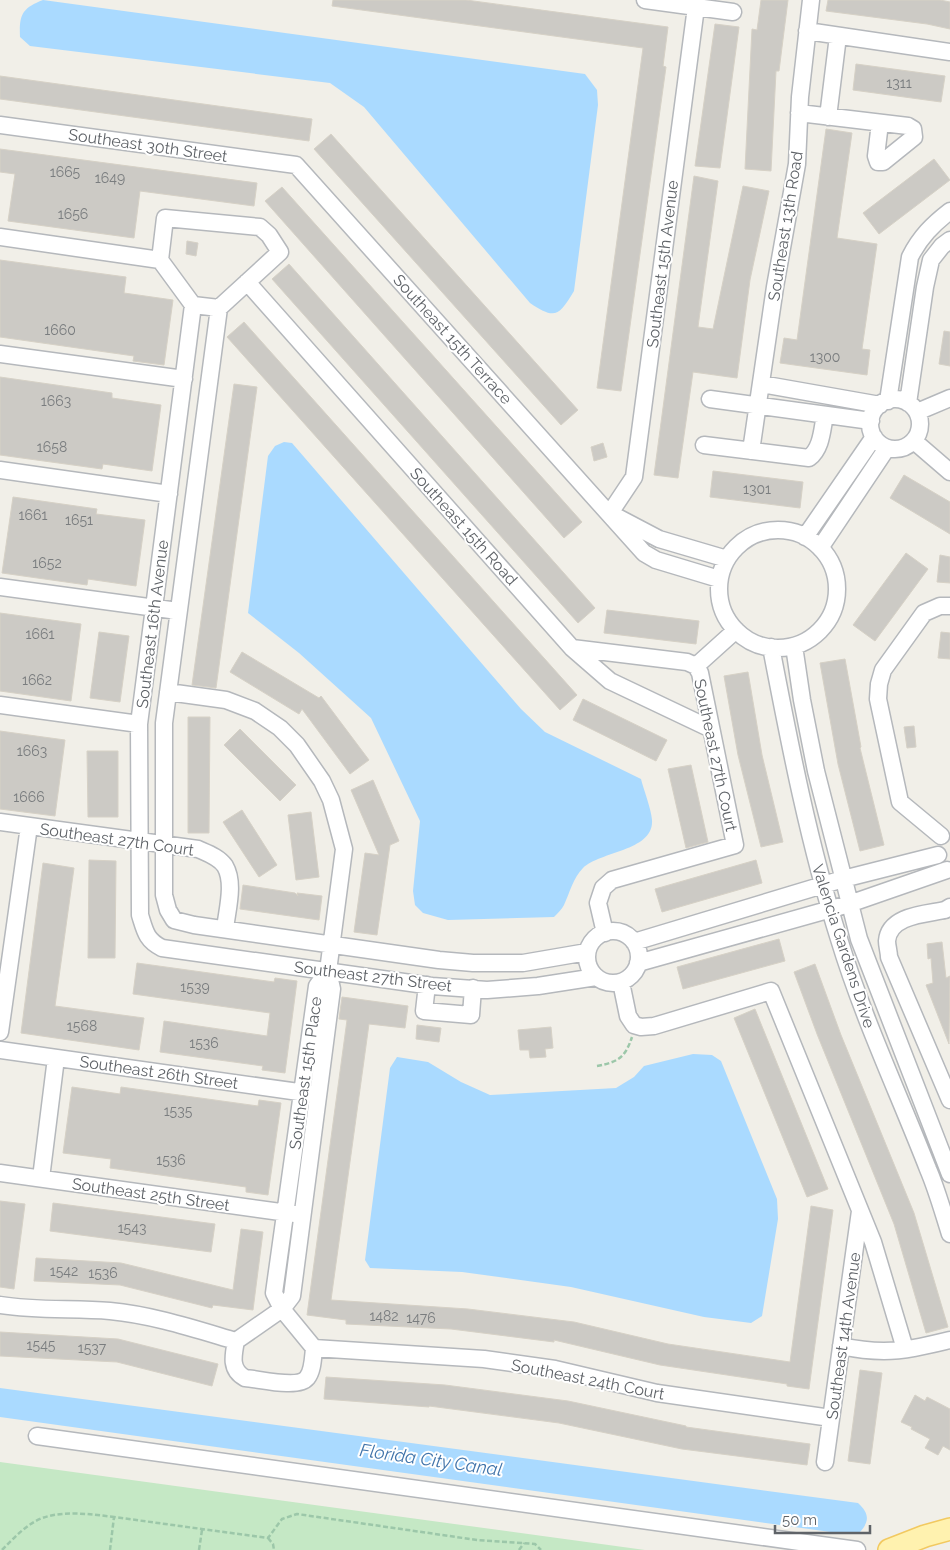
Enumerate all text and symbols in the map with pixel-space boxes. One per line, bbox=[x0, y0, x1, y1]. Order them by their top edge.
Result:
house number: 1311 bbox=[886, 75, 912, 91]
street label: Southeast 30th Street bbox=[67, 125, 229, 166]
street label: Southeast 13th Road bbox=[764, 150, 807, 302]
house number: 1665 bbox=[50, 164, 81, 180]
house number: 1649 bbox=[95, 170, 125, 186]
street label: Southeast 15th Avenue bbox=[643, 179, 682, 349]
house number: 1656 bbox=[58, 206, 88, 222]
street label: Southeast 15th Terrace bbox=[389, 271, 516, 408]
house number: 1660 bbox=[44, 322, 76, 338]
house number: 1300 bbox=[810, 349, 840, 365]
house number: 1663 bbox=[41, 393, 71, 409]
house number: 1658 bbox=[37, 439, 67, 455]
street label: Southeast 15th Road bbox=[406, 464, 521, 589]
house number: 1301 bbox=[743, 481, 771, 497]
house number: 1661 bbox=[19, 507, 47, 523]
house number: 1651 bbox=[65, 512, 93, 528]
street label: Southeast 16th Avenue bbox=[133, 539, 172, 709]
house number: 1652 bbox=[32, 555, 62, 571]
house number: 1661 bbox=[26, 626, 54, 642]
house number: 1662 bbox=[22, 672, 52, 688]
street label: Southeast 27th Court bbox=[690, 677, 741, 834]
house number: 1663 bbox=[17, 743, 47, 759]
house number: 1666 bbox=[13, 789, 45, 805]
street label: Southeast 27th Court bbox=[39, 819, 196, 860]
street label: Valencia Gardens Drive bbox=[808, 862, 879, 1030]
street label: Southeast 27th Street bbox=[293, 957, 453, 996]
house number: 1539 bbox=[180, 979, 210, 995]
street label: Southeast 15th Place bbox=[285, 995, 326, 1151]
house number: 1568 bbox=[67, 1018, 97, 1034]
house number: 1536 bbox=[189, 1035, 219, 1051]
street label: Southeast 26th Street bbox=[78, 1052, 240, 1093]
house number: 1535 bbox=[164, 1103, 193, 1119]
house number: 1536 bbox=[156, 1152, 186, 1168]
street label: Southeast 25th Street bbox=[71, 1174, 232, 1215]
house number: 1543 bbox=[118, 1220, 146, 1236]
street label: Southeast 14th Avenue bbox=[822, 1251, 865, 1421]
house number: 1542 bbox=[50, 1263, 78, 1279]
house number: 1536 bbox=[88, 1265, 118, 1281]
house number: 1482 bbox=[369, 1308, 399, 1324]
house number: 1476 bbox=[406, 1310, 436, 1326]
house number: 1545 bbox=[27, 1337, 56, 1353]
house number: 1537 bbox=[78, 1340, 107, 1356]
street label: Southeast 24th Court bbox=[510, 1355, 667, 1404]
water label: Florida City Canal bbox=[358, 1439, 504, 1480]
scale bar bbox=[775, 1502, 870, 1534]
text: 50 m bbox=[782, 1511, 817, 1529]

